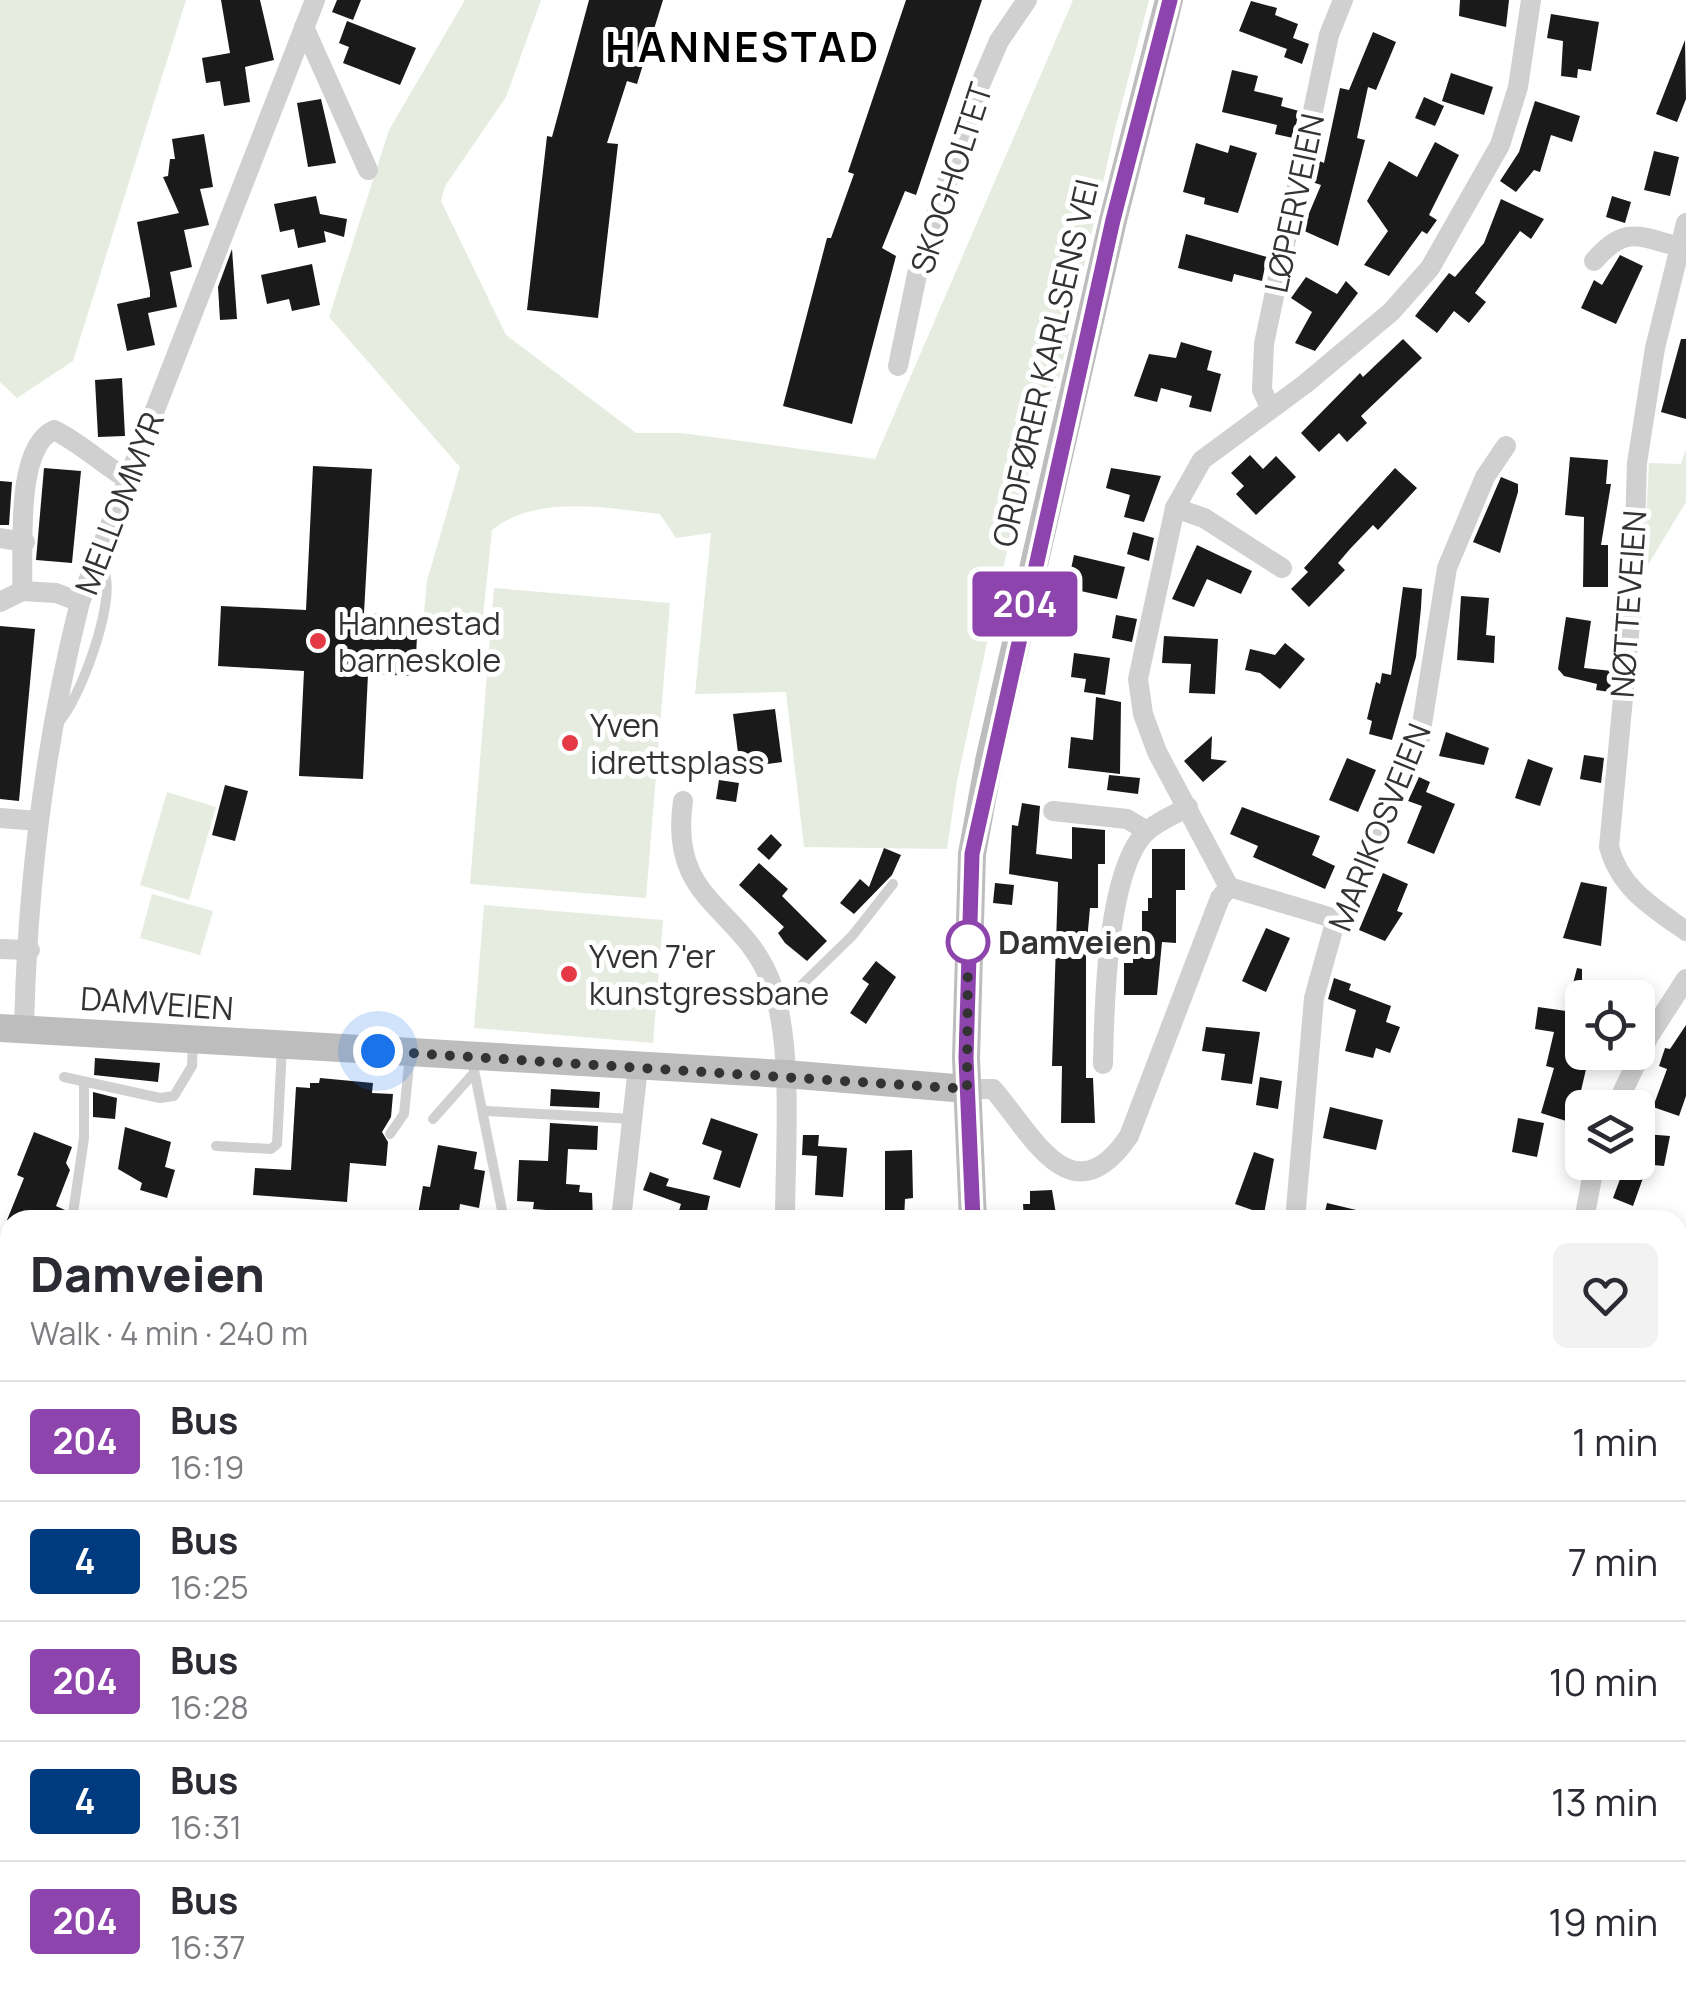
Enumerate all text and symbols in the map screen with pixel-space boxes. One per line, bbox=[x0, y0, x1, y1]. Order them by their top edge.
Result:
district label: HANNESTAD bbox=[605, 17, 881, 75]
street label: SKOGHOLTET bbox=[899, 77, 1003, 279]
street label: LØPERVEIEN bbox=[1254, 110, 1334, 296]
street label: ORDFØRER KARLSENS VEI bbox=[981, 175, 1109, 551]
street label: MELLOMMYR bbox=[64, 405, 174, 601]
street label: NØTTEVEIEN bbox=[1599, 509, 1657, 699]
line badge: 204 bbox=[968, 572, 1082, 636]
text: 204 bbox=[992, 580, 1058, 628]
place label: Hannestad barneskole bbox=[338, 601, 501, 682]
marker: Hannestad barneskole bbox=[307, 630, 329, 652]
place label: Yven idrettsplass bbox=[590, 703, 765, 784]
street label: MARIKOSVEIEN bbox=[1317, 717, 1441, 937]
marker: Yven idrettsplass bbox=[559, 732, 581, 754]
place label: Damveien bbox=[998, 920, 1152, 964]
marker: Damveien bbox=[947, 921, 989, 963]
place label: Yven 7'er kunstgressbane bbox=[589, 934, 829, 1015]
marker: Yven 7'er kunstgressbane bbox=[558, 963, 580, 985]
street label: DAMVEIEN bbox=[79, 976, 235, 1030]
map controls bbox=[1565, 980, 1655, 1180]
button: locate bbox=[1565, 980, 1655, 1070]
your location bbox=[353, 1026, 403, 1076]
button: layers bbox=[1565, 1090, 1655, 1180]
text: Damveien bbox=[30, 1241, 265, 1306]
button: heart bbox=[1553, 1243, 1658, 1348]
text: Walk · 4 min · 240 m bbox=[30, 1311, 308, 1355]
text: Bus bbox=[170, 1393, 238, 1445]
text: 1 min bbox=[1572, 1415, 1658, 1467]
text: 204 bbox=[52, 1417, 118, 1465]
text: 16:19 bbox=[170, 1445, 244, 1489]
text: Bus bbox=[170, 1513, 238, 1565]
text: 7 min bbox=[1568, 1535, 1658, 1587]
text: 4 bbox=[74, 1537, 96, 1585]
text: 16:25 bbox=[170, 1565, 249, 1609]
text: Bus bbox=[170, 1633, 238, 1685]
text: 10 min bbox=[1549, 1655, 1658, 1707]
text: 204 bbox=[52, 1657, 118, 1705]
text: 16:28 bbox=[170, 1685, 249, 1729]
text: Bus bbox=[170, 1753, 238, 1805]
text: 13 min bbox=[1551, 1775, 1658, 1827]
text: 4 bbox=[74, 1777, 96, 1825]
text: 16:31 bbox=[170, 1805, 242, 1849]
text: Bus bbox=[170, 1873, 238, 1925]
text: 19 min bbox=[1548, 1895, 1658, 1947]
text: 204 bbox=[52, 1897, 118, 1945]
text: 16:37 bbox=[170, 1925, 246, 1969]

